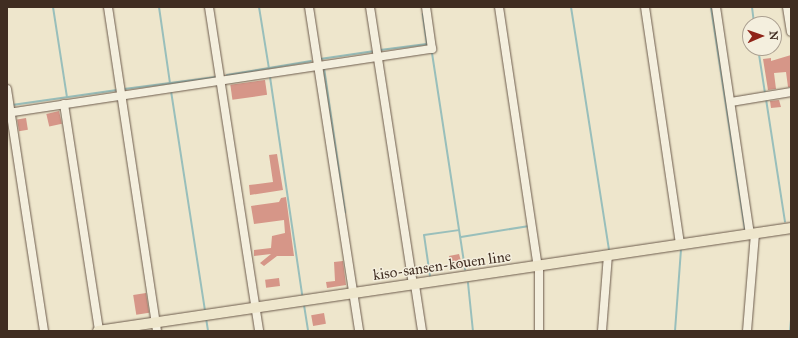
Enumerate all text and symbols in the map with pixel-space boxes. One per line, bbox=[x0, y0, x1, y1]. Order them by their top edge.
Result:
north arrow bbox=[742, 16, 782, 56]
text: N bbox=[767, 31, 780, 40]
street label: kiso-sansen-kouen line bbox=[372, 247, 512, 285]

